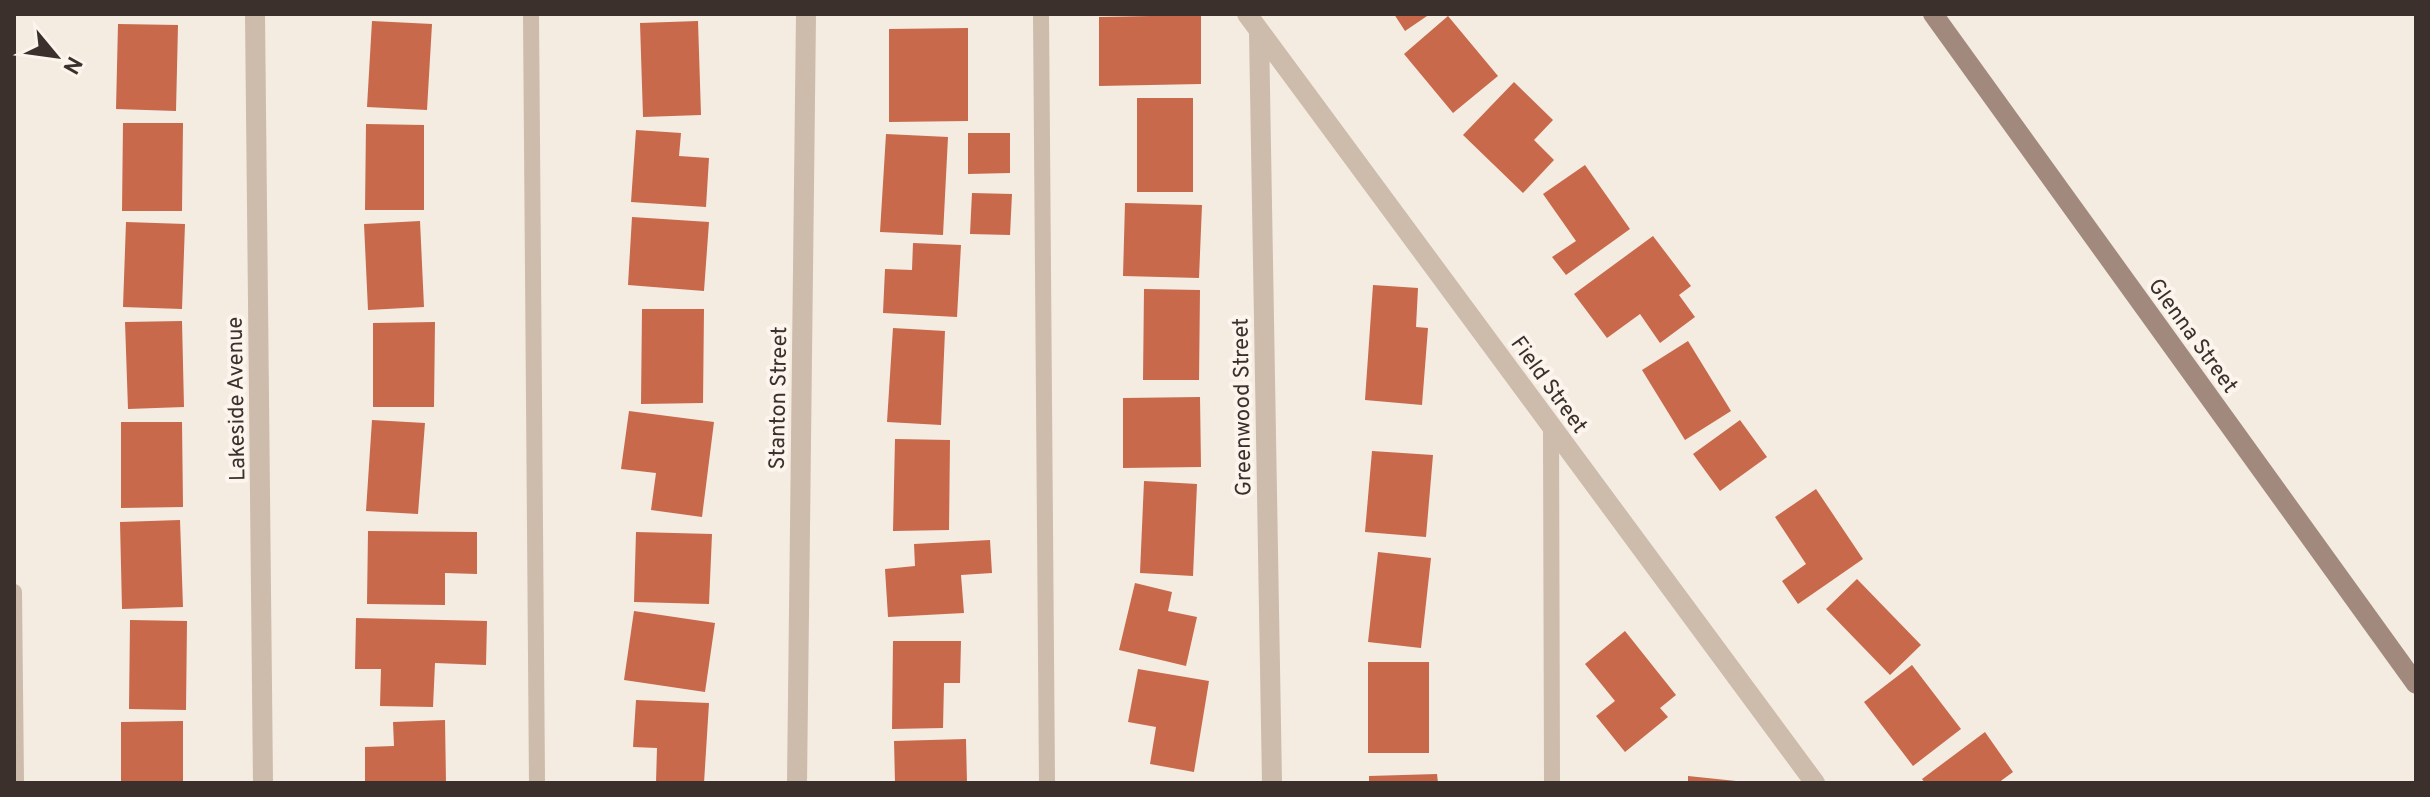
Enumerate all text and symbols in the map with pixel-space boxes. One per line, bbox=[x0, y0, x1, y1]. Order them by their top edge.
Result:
north arrow bbox=[16, 16, 96, 96]
text: N bbox=[56, 51, 87, 78]
street label: Glenna Street bbox=[2141, 274, 2243, 399]
street label: Lakeside Avenue bbox=[223, 317, 252, 481]
street label: Greenwood Street bbox=[1228, 317, 1259, 496]
street label: Stanton Street bbox=[765, 326, 794, 470]
street label: Field Street bbox=[1504, 332, 1592, 439]

